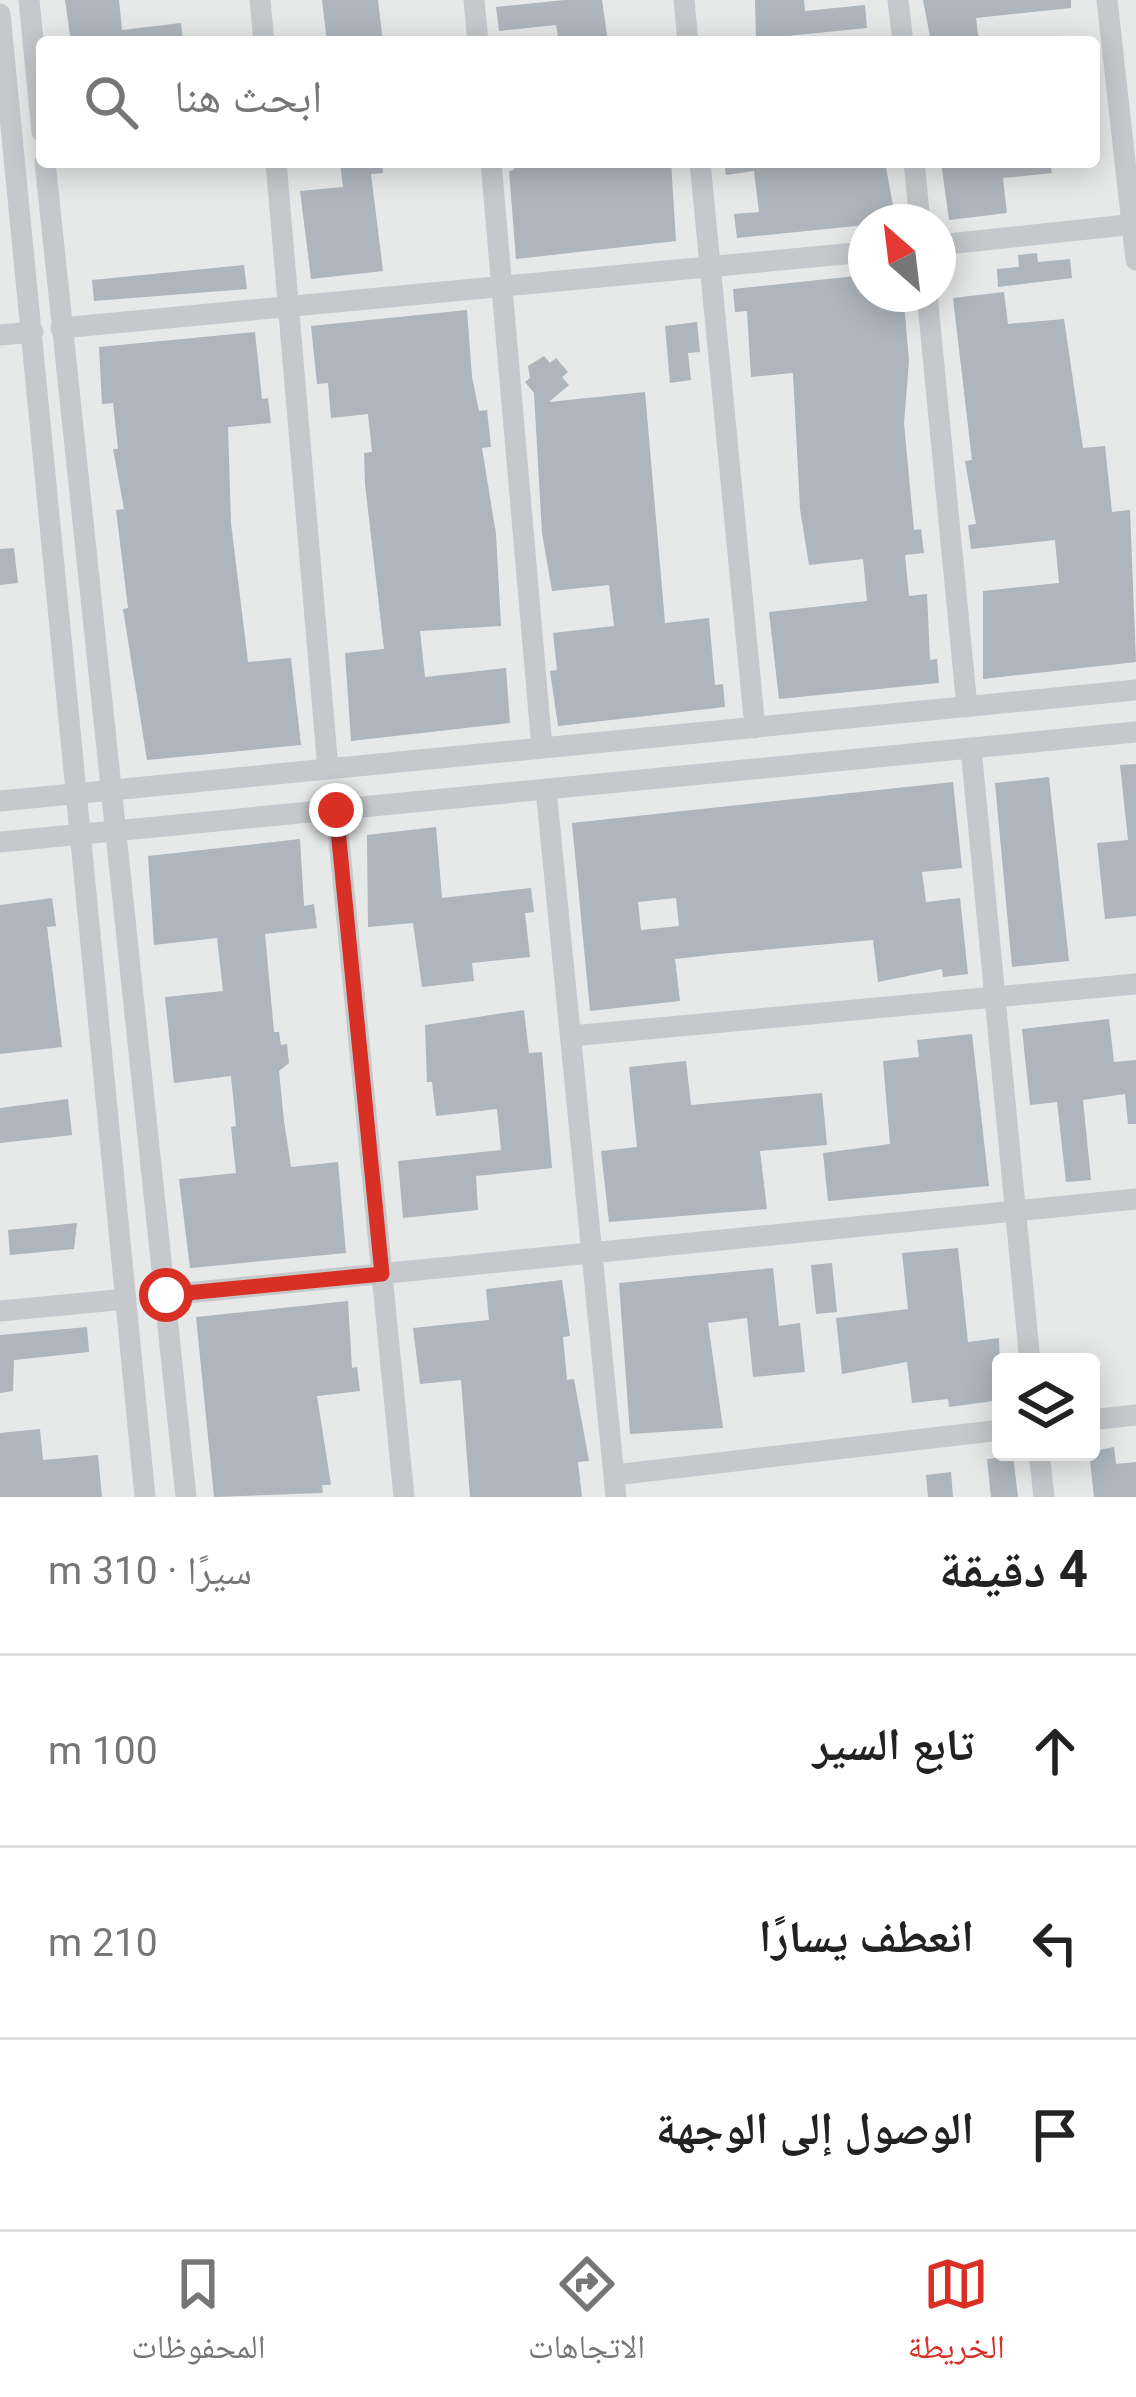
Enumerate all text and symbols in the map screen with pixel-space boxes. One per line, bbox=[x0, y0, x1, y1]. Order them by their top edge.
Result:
search box bbox=[36, 36, 1100, 168]
icon: search bbox=[78, 69, 144, 135]
text: ابحث هنا bbox=[174, 70, 322, 123]
north arrow bbox=[848, 204, 956, 312]
route end bbox=[309, 783, 363, 837]
route start bbox=[139, 1268, 193, 1322]
map controls bbox=[992, 1353, 1100, 1461]
button: layers bbox=[992, 1353, 1100, 1461]
text: 4 دقيقة bbox=[939, 1540, 1088, 1599]
text: سيرًا · 310 m bbox=[48, 1548, 252, 1594]
text: تابع السير bbox=[813, 1718, 974, 1771]
icon: ahead bbox=[1022, 1718, 1088, 1784]
text: 100 m bbox=[48, 1728, 158, 1774]
text: انعطف يسارًا bbox=[759, 1910, 974, 1963]
icon: left bbox=[1022, 1910, 1088, 1976]
text: 210 m bbox=[48, 1920, 158, 1966]
text: الوصول إلى الوجهة bbox=[656, 2102, 974, 2155]
icon: arrive bbox=[1022, 2102, 1088, 2168]
tab: المحفوظات bbox=[131, 2251, 266, 2379]
tab: الاتجاهات bbox=[528, 2251, 645, 2379]
tab: الخريطة bbox=[908, 2251, 1005, 2379]

